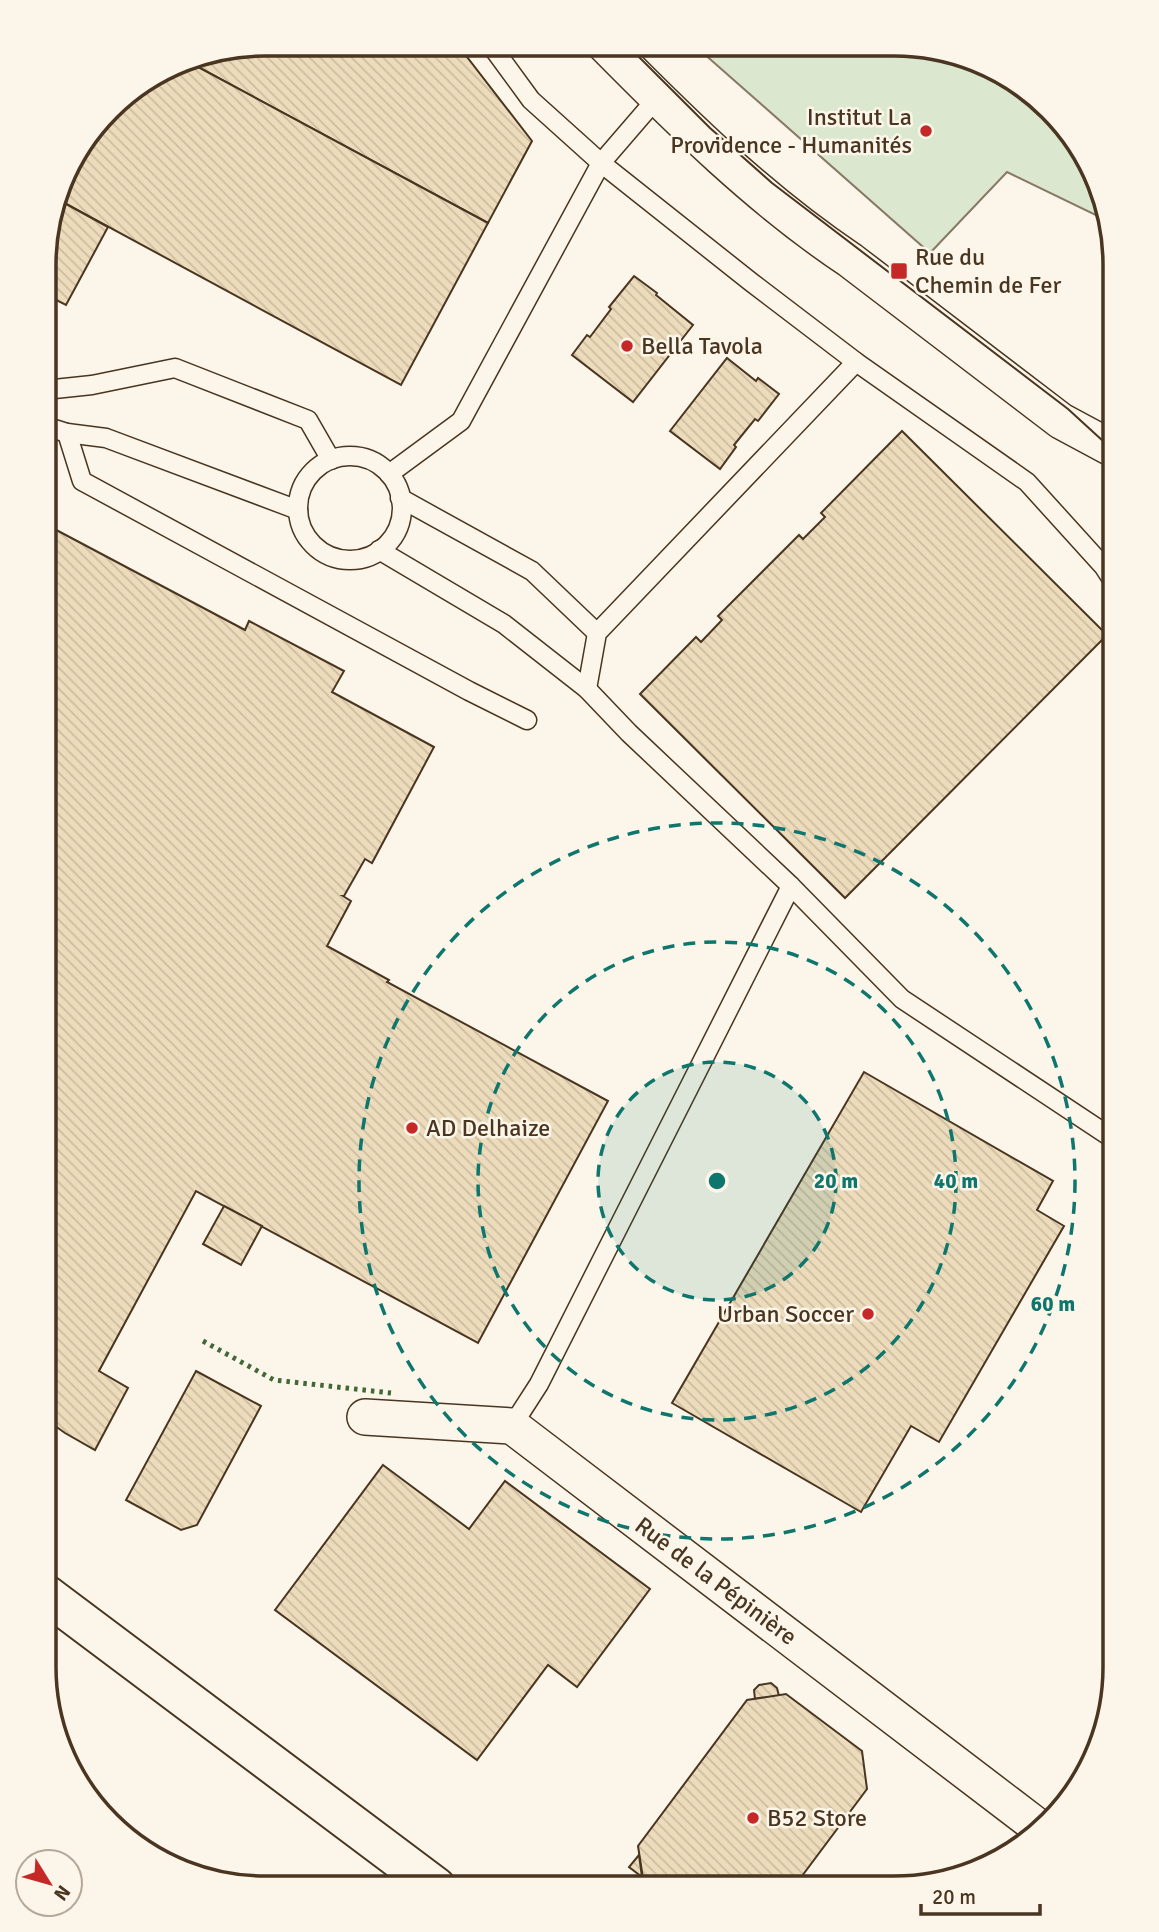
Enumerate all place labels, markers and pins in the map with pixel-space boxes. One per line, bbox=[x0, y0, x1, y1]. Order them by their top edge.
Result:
place label: Institut La Providence - Humanités bbox=[670, 102, 912, 160]
marker: Institut La Providence - Humanités bbox=[918, 123, 934, 139]
place label: Rue du Chemin de Fer bbox=[915, 242, 1061, 300]
marker: Rue du Chemin de Fer bbox=[889, 261, 909, 281]
place label: Bella Tavola bbox=[641, 331, 763, 361]
marker: Bella Tavola bbox=[619, 338, 635, 354]
place label: AD Delhaize bbox=[426, 1113, 550, 1143]
marker: AD Delhaize bbox=[404, 1120, 420, 1136]
centre of rings bbox=[705, 1169, 729, 1193]
place label: Urban Soccer bbox=[717, 1299, 854, 1329]
marker: Urban Soccer bbox=[860, 1306, 876, 1322]
place label: B52 Store bbox=[767, 1803, 867, 1833]
marker: B52 Store bbox=[745, 1810, 761, 1826]

